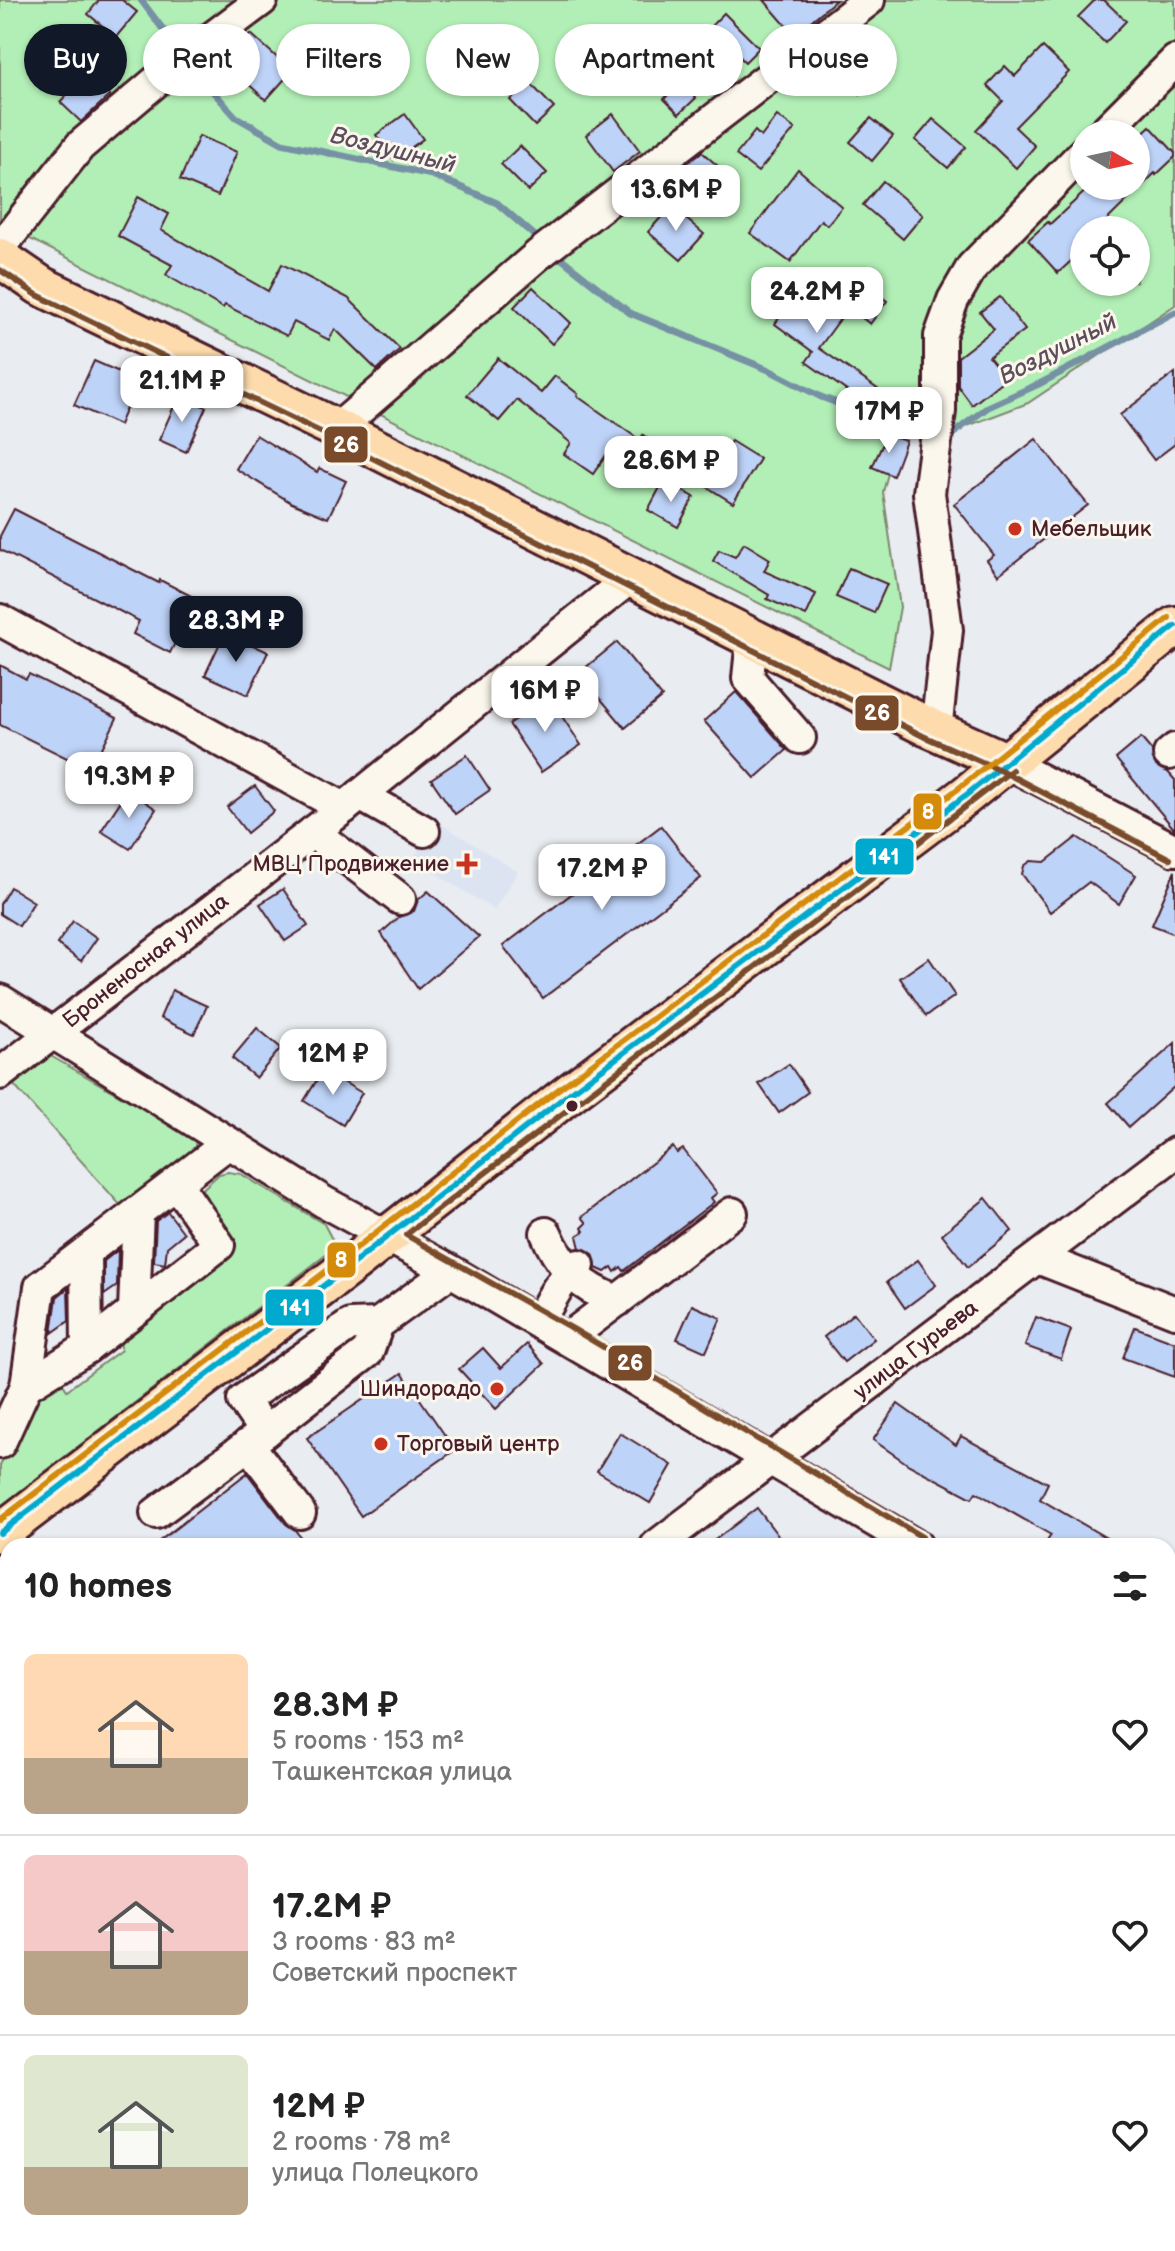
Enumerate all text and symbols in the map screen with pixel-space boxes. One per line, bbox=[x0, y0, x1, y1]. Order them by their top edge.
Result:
chip: Buy bbox=[24, 24, 127, 96]
chip: Rent bbox=[143, 24, 260, 96]
chip: Filters bbox=[276, 24, 410, 96]
chip: New bbox=[426, 24, 539, 96]
chip: Apartment bbox=[555, 24, 743, 96]
chip: House bbox=[759, 24, 897, 96]
water label: Воздушный bbox=[327, 120, 459, 180]
north arrow bbox=[1070, 120, 1150, 200]
map controls bbox=[1070, 120, 1150, 296]
pin: 13.6M ₽ bbox=[602, 165, 750, 233]
text: 13.6M ₽ bbox=[630, 175, 722, 206]
button: locate bbox=[1070, 216, 1150, 296]
pin: 24.2M ₽ bbox=[743, 267, 891, 335]
text: 24.2M ₽ bbox=[769, 277, 865, 308]
water label: Воздушный bbox=[994, 307, 1122, 391]
pin: 21.1M ₽ bbox=[108, 356, 256, 424]
text: 21.1M ₽ bbox=[138, 366, 226, 397]
pin: 17M ₽ bbox=[833, 387, 945, 455]
text: 17M ₽ bbox=[854, 397, 924, 428]
line badge: 26 bbox=[323, 425, 369, 464]
text: 26 bbox=[333, 432, 359, 459]
pin: 28.6M ₽ bbox=[597, 436, 745, 504]
text: 28.6M ₽ bbox=[622, 446, 720, 477]
place label: Мебельщик bbox=[1031, 516, 1152, 543]
marker: Мебельщик bbox=[1006, 520, 1024, 538]
pin: 28.3M ₽ bbox=[162, 596, 310, 664]
text: 28.3M ₽ bbox=[188, 606, 284, 637]
pin: 16M ₽ bbox=[489, 666, 601, 734]
text: 16M ₽ bbox=[509, 676, 581, 707]
line badge: 26 bbox=[854, 694, 900, 732]
text: 26 bbox=[864, 700, 890, 727]
pin: 19.3M ₽ bbox=[55, 752, 203, 820]
text: 19.3M ₽ bbox=[83, 762, 175, 793]
line badge: 8 bbox=[912, 792, 943, 831]
text: 8 bbox=[921, 799, 935, 826]
line badge: 141 bbox=[854, 837, 915, 876]
pin: 17.2M ₽ bbox=[528, 844, 676, 912]
text: 141 bbox=[868, 844, 900, 871]
place label: МВЦ Продвижение bbox=[252, 851, 449, 878]
marker: МВЦ Продвижение bbox=[456, 853, 478, 875]
text: 17.2M ₽ bbox=[556, 854, 648, 885]
street label: Броненосная улица bbox=[58, 888, 234, 1034]
pin: 12M ₽ bbox=[277, 1029, 389, 1097]
text: 12M ₽ bbox=[297, 1039, 369, 1070]
unlabelled marker bbox=[564, 1098, 580, 1114]
line badge: 8 bbox=[326, 1241, 357, 1279]
text: 8 bbox=[334, 1247, 348, 1274]
line badge: 141 bbox=[264, 1288, 325, 1327]
street label: улица Гурьева bbox=[848, 1294, 984, 1406]
text: 141 bbox=[279, 1295, 311, 1322]
line badge: 26 bbox=[607, 1344, 653, 1382]
text: 26 bbox=[617, 1350, 643, 1377]
place label: Шиндорадо bbox=[360, 1376, 481, 1403]
marker: Шиндорадо bbox=[488, 1380, 506, 1398]
place label: Торговый центр bbox=[397, 1431, 560, 1458]
marker: Торговый центр bbox=[372, 1435, 390, 1453]
icon: filters bbox=[1108, 1564, 1152, 1608]
text: 10 homes bbox=[24, 1566, 172, 1607]
text: 28.3M ₽ bbox=[272, 1685, 398, 1726]
icon: home bbox=[88, 1686, 184, 1782]
icon: heart bbox=[1108, 1712, 1152, 1756]
text: 5 rooms · 153 m² bbox=[272, 1726, 464, 1757]
text: Ташкентская улица bbox=[272, 1757, 512, 1788]
text: 17.2M ₽ bbox=[272, 1886, 391, 1927]
icon: home bbox=[88, 1887, 184, 1983]
icon: heart bbox=[1108, 1913, 1152, 1957]
text: 3 rooms · 83 m² bbox=[272, 1927, 456, 1958]
text: Советский проспект bbox=[272, 1958, 517, 1989]
text: 12M ₽ bbox=[272, 2086, 365, 2127]
icon: home bbox=[88, 2087, 184, 2183]
icon: heart bbox=[1108, 2113, 1152, 2157]
text: 2 rooms · 78 m² bbox=[272, 2127, 451, 2158]
text: улица Полецкого bbox=[272, 2158, 478, 2189]

